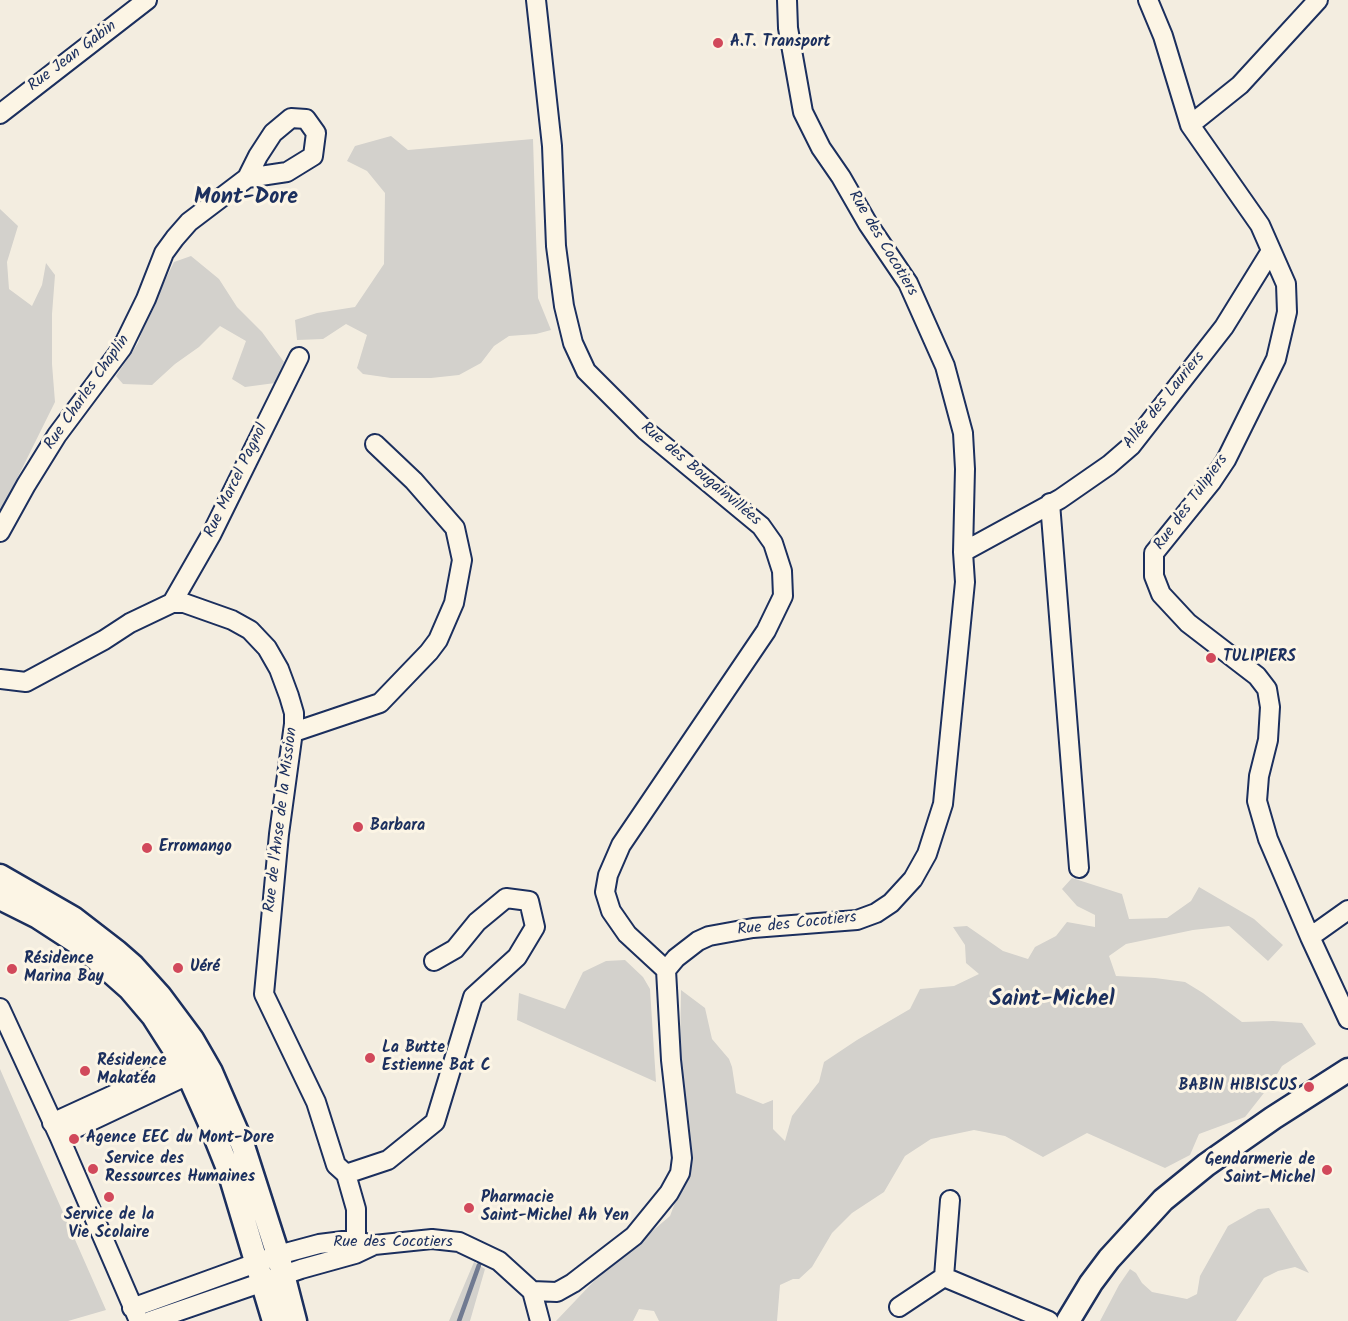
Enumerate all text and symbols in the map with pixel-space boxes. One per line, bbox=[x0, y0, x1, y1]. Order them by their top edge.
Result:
street label: Rue Jean Gabin bbox=[25, 17, 121, 97]
place label: A.T. Transport bbox=[730, 33, 830, 53]
marker: A.T. Transport bbox=[711, 36, 725, 50]
district label: Mont-Dore bbox=[194, 186, 298, 212]
street label: Rue des Cocotiers bbox=[843, 188, 921, 300]
street label: Rue Charles Chaplin bbox=[41, 332, 135, 454]
street label: Allée des Lauriers bbox=[1120, 349, 1210, 453]
street label: Rue des Bougainvillées bbox=[636, 419, 764, 531]
street label: Rue Marcel Pagnol bbox=[201, 421, 273, 541]
street label: Rue des Tulipiers bbox=[1151, 451, 1233, 555]
place label: TULIPIERS bbox=[1223, 648, 1296, 668]
marker: TULIPIERS bbox=[1204, 651, 1218, 665]
street label: Rue de l'Anse de la Mission bbox=[261, 726, 303, 914]
place label: Barbara bbox=[370, 817, 425, 837]
marker: Barbara bbox=[351, 820, 365, 834]
place label: Erromango bbox=[159, 838, 232, 858]
marker: Erromango bbox=[140, 841, 154, 855]
street label: Rue des Cocotiers bbox=[737, 909, 857, 941]
place label: Résidence Marina Bay bbox=[24, 950, 104, 988]
place label: Uéré bbox=[190, 958, 220, 978]
marker: Uéré bbox=[171, 961, 185, 975]
marker: Résidence Marina Bay bbox=[5, 962, 19, 976]
district label: Saint-Michel bbox=[990, 988, 1114, 1014]
place label: La Butte Estienne Bat C bbox=[382, 1039, 491, 1077]
marker: La Butte Estienne Bat C bbox=[363, 1051, 377, 1065]
place label: Résidence Makatéa bbox=[97, 1052, 166, 1090]
marker: Résidence Makatéa bbox=[78, 1064, 92, 1078]
place label: BABIN HIBISCUS bbox=[1178, 1077, 1297, 1097]
marker: BABIN HIBISCUS bbox=[1302, 1080, 1316, 1094]
place label: Agence EEC du Mont-Dore bbox=[86, 1129, 274, 1149]
marker: Agence EEC du Mont-Dore bbox=[67, 1132, 81, 1146]
place label: Service des Ressources Humaines bbox=[105, 1150, 255, 1188]
place label: Gendarmerie de Saint-Michel bbox=[1205, 1151, 1315, 1189]
marker: Service des Ressources Humaines bbox=[86, 1162, 100, 1176]
marker: Gendarmerie de Saint-Michel bbox=[1320, 1163, 1334, 1177]
place label: Pharmacie Saint-Michel Ah Yen bbox=[481, 1189, 629, 1227]
marker: Service de la Vie Scolaire bbox=[102, 1190, 116, 1204]
marker: Pharmacie Saint-Michel Ah Yen bbox=[462, 1201, 476, 1215]
place label: Service de la Vie Scolaire bbox=[64, 1206, 154, 1244]
street label: Rue des Cocotiers bbox=[333, 1233, 453, 1253]

